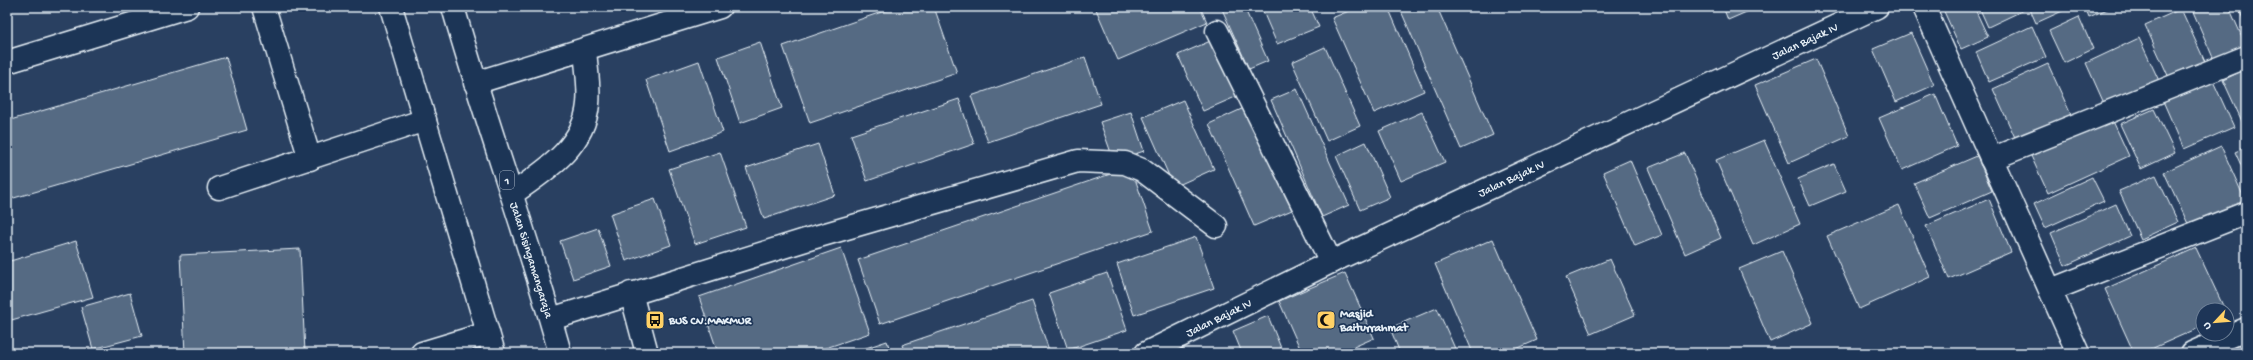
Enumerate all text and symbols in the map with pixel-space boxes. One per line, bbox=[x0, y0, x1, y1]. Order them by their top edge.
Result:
street label: Jalan Bajak IV bbox=[1770, 21, 1841, 64]
street label: Jalan Bajak IV bbox=[1477, 158, 1548, 201]
road number: 1 bbox=[500, 171, 514, 189]
street label: Jalan Sisingamangaraja bbox=[506, 201, 555, 320]
street label: Jalan Bajak IV bbox=[1184, 297, 1255, 341]
north arrow bbox=[2195, 302, 2235, 342]
place label: Masjid Baiturrahmat bbox=[1339, 308, 1409, 336]
bus stop icon: BUS CV.MAKMUR bbox=[644, 309, 666, 331]
mosque icon: Masjid Baiturrahmat bbox=[1315, 309, 1337, 331]
place label: BUS CV.MAKMUR bbox=[668, 315, 752, 329]
text: U bbox=[2201, 319, 2215, 331]

